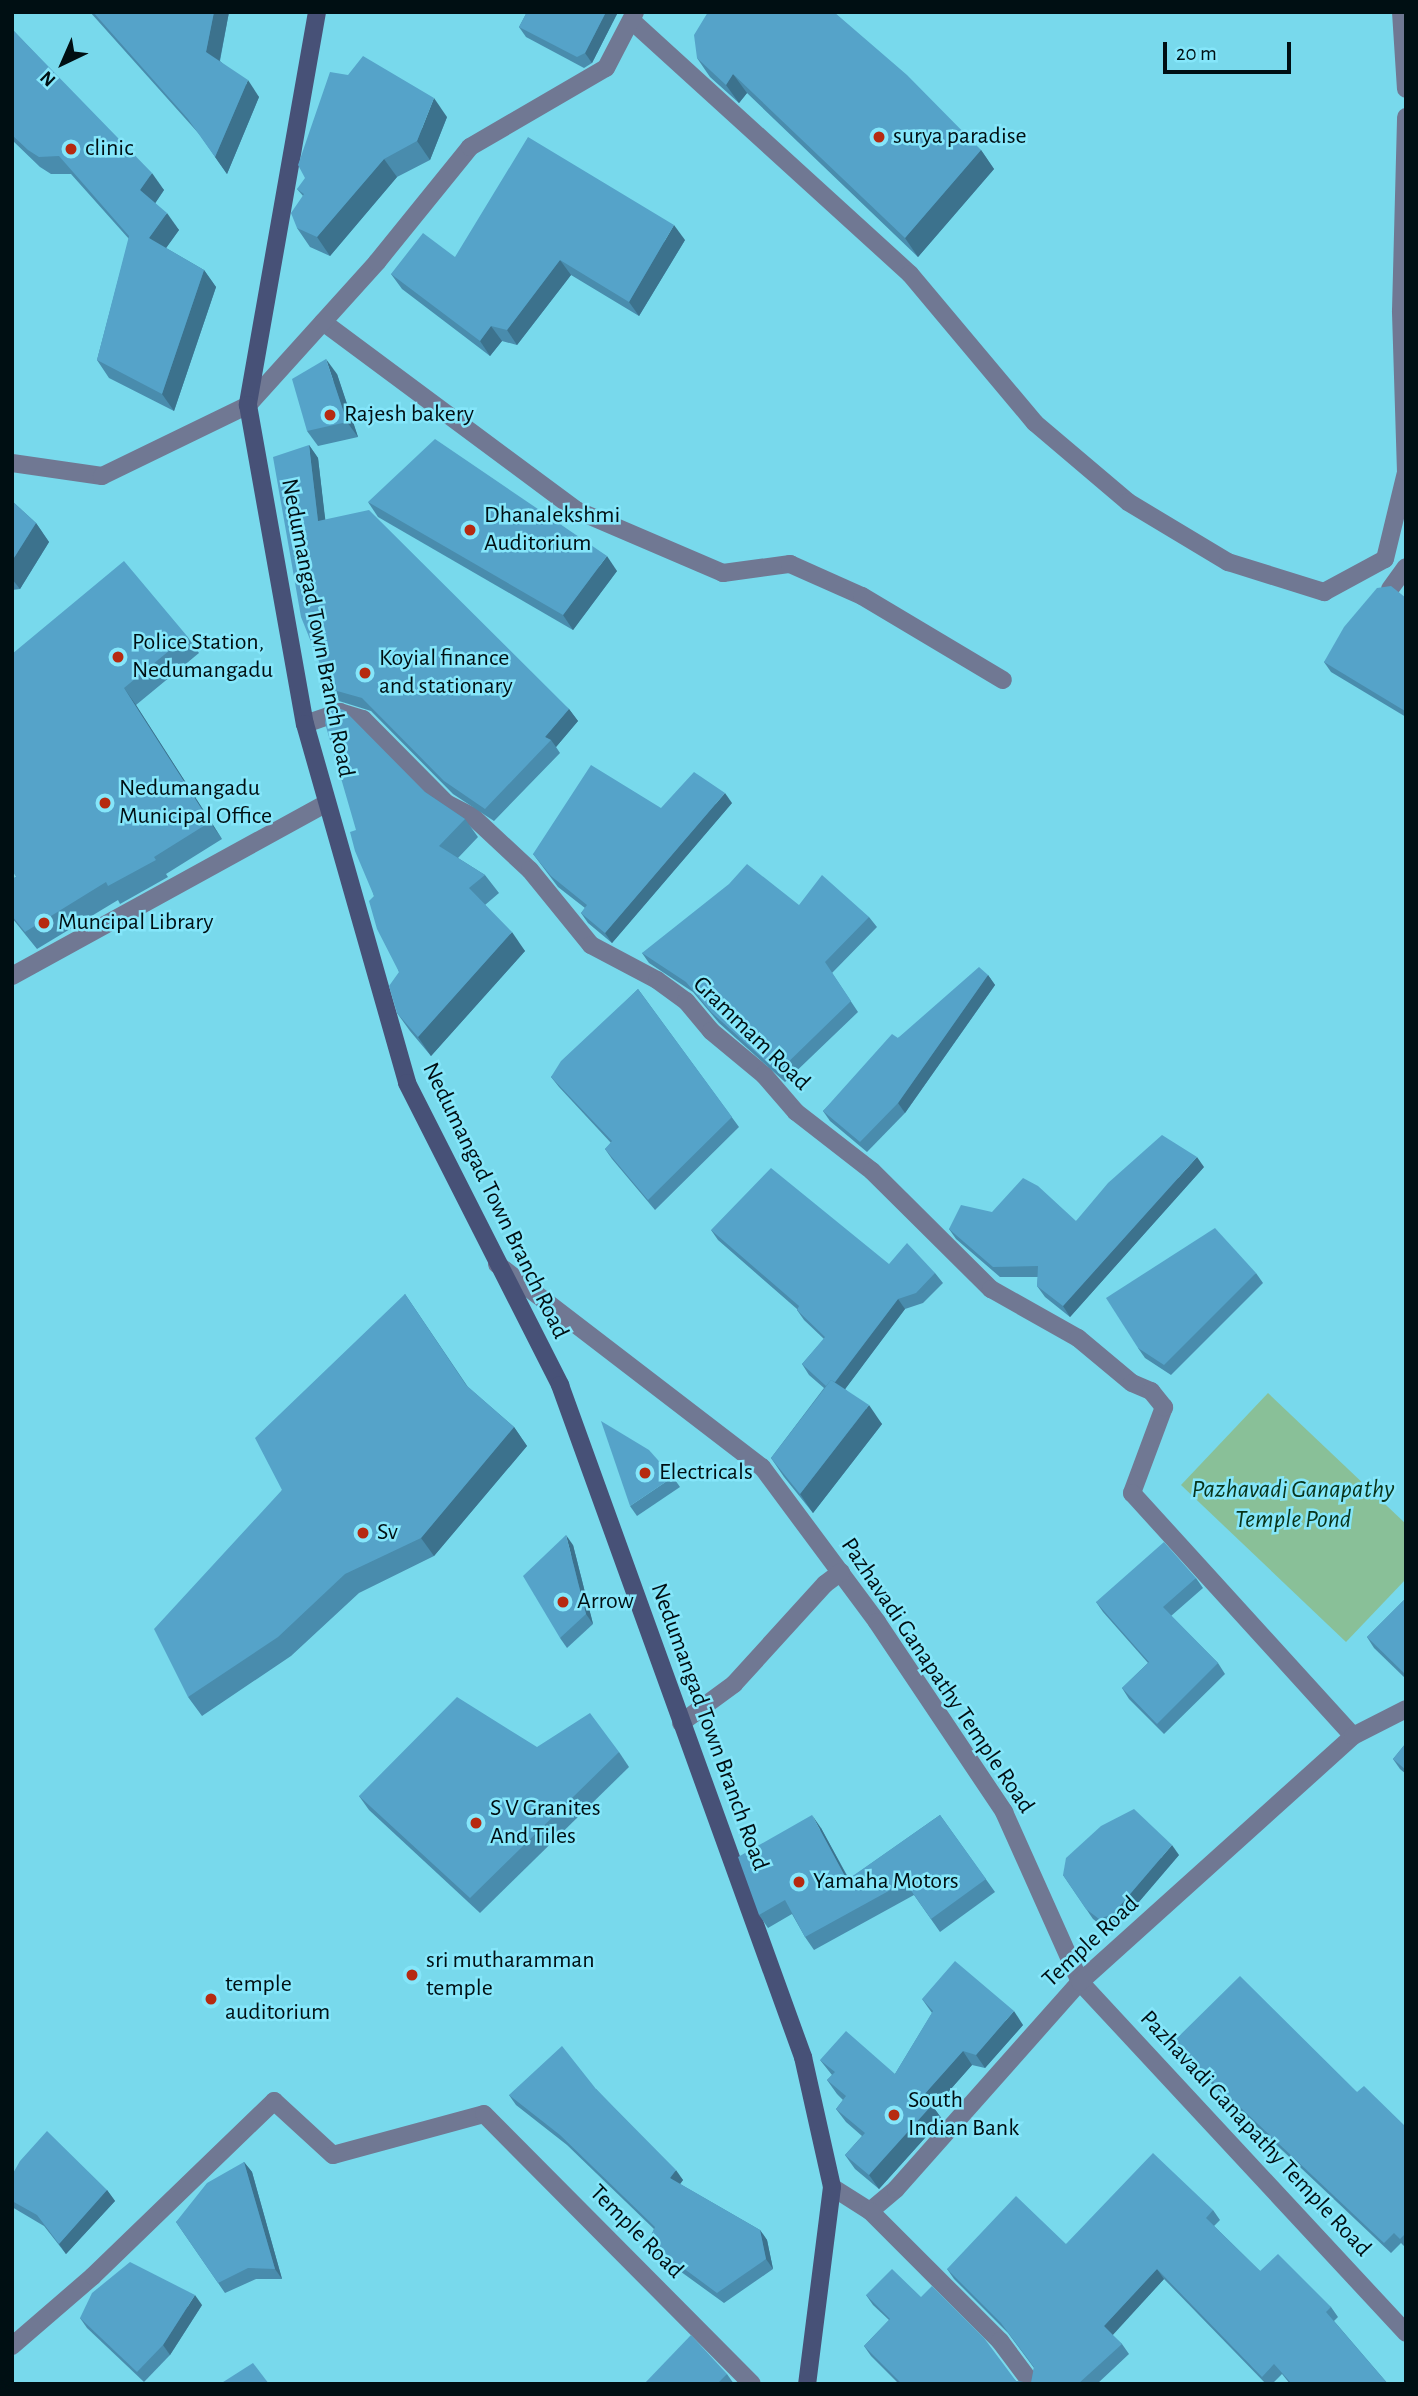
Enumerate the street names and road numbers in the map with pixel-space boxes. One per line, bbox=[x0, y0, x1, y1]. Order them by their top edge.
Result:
street label: Nedumangad Town Branch Road bbox=[274, 476, 360, 780]
street label: Grammam Road bbox=[686, 971, 816, 1097]
street label: Nedumangad Town Branch Road bbox=[416, 1058, 574, 1344]
street label: Pazhavadi Ganapathy Temple Road bbox=[834, 1533, 1040, 1819]
street label: Nedumangad Town Branch Road bbox=[644, 1579, 774, 1875]
street label: Temple Road bbox=[1037, 1890, 1145, 1994]
street label: Pazhavadi Ganapathy Temple Road bbox=[1133, 2005, 1377, 2263]
street label: Temple Road bbox=[583, 2179, 689, 2285]

